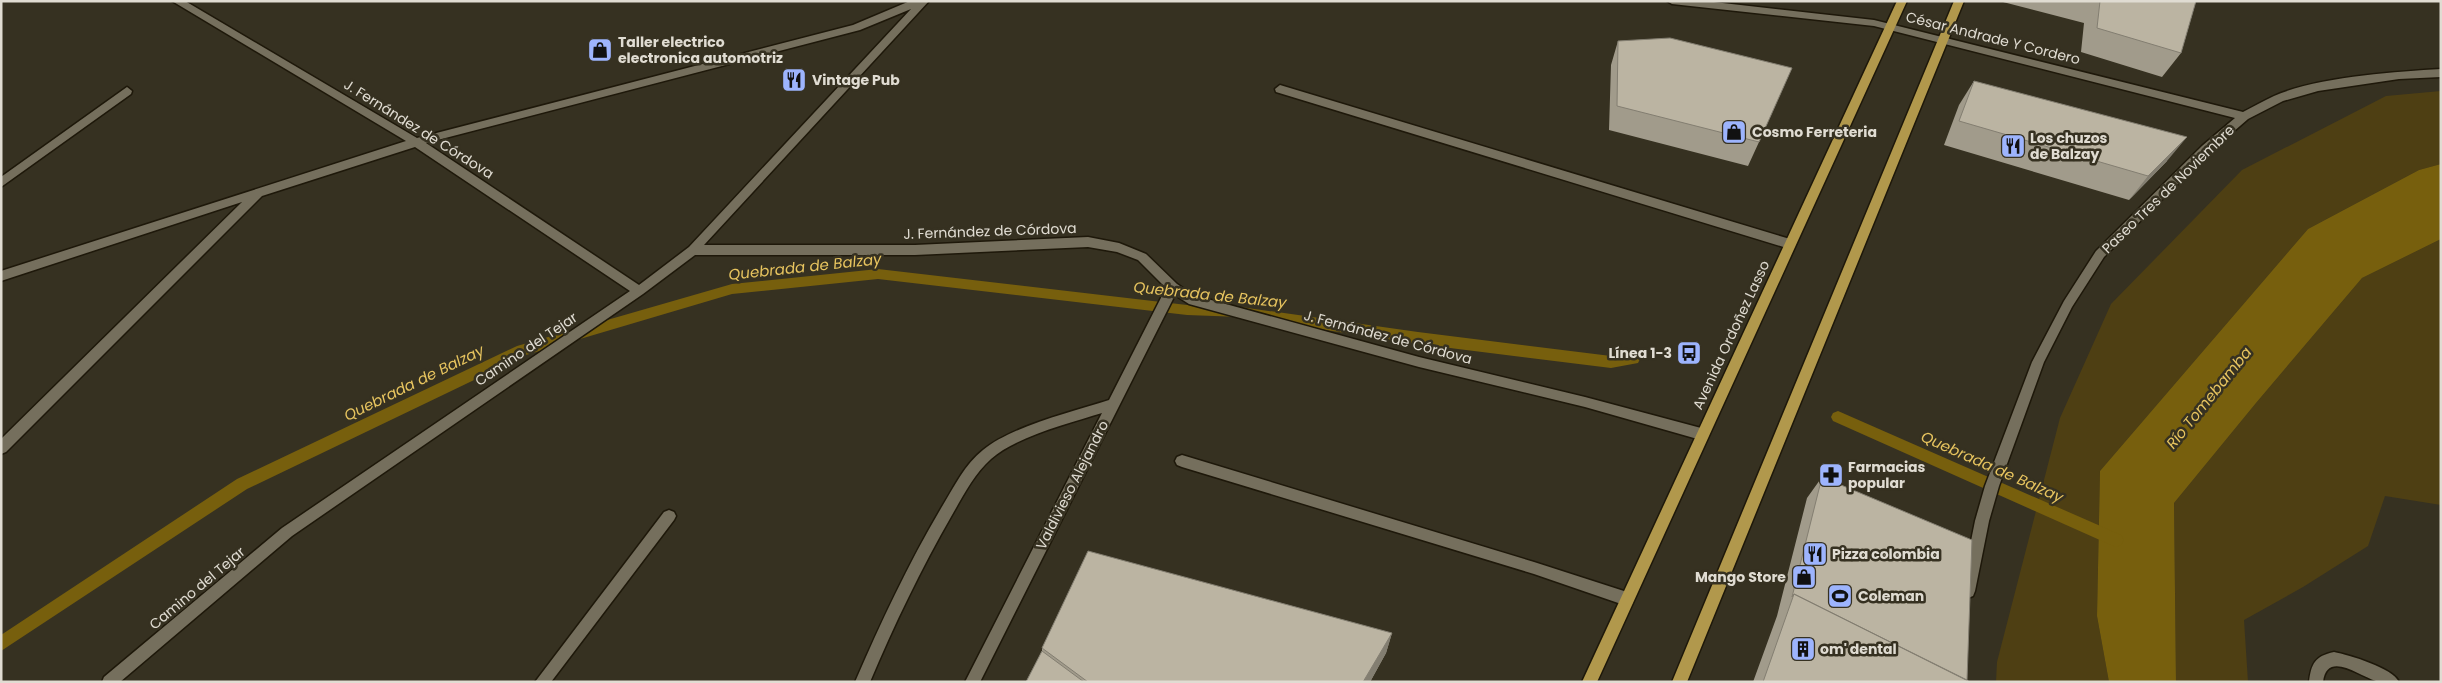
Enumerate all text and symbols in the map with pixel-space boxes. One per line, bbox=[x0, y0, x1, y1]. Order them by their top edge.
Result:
street label: César Andrade Y Cordero bbox=[1904, 7, 2082, 69]
place label: Taller electrico electronica automotriz bbox=[618, 32, 783, 68]
shop icon: Taller electrico electronica automotriz bbox=[587, 37, 613, 63]
restaurant icon: Vintage Pub bbox=[781, 67, 807, 93]
place label: Vintage Pub bbox=[812, 70, 900, 90]
street label: J. Fernández de Córdova bbox=[340, 75, 498, 183]
shop icon: Cosmo Ferreteria bbox=[1721, 119, 1747, 145]
street label: Paseo Tres de Noviembre bbox=[2097, 120, 2239, 258]
place label: Cosmo Ferreteria bbox=[1752, 122, 1877, 142]
place label: Los chuzos de Balzay bbox=[2030, 128, 2108, 164]
restaurant icon: Los chuzos de Balzay bbox=[2000, 133, 2026, 159]
street label: J. Fernández de Córdova bbox=[903, 218, 1077, 244]
water label: Quebrada de Balzay bbox=[727, 248, 883, 285]
street label: Avenida Ordoñez Lasso bbox=[1688, 257, 1774, 413]
water label: Quebrada de Balzay bbox=[1133, 276, 1288, 313]
street label: J. Fernández de Córdova bbox=[1302, 305, 1474, 369]
street label: Camino del Tejar bbox=[471, 307, 581, 391]
water label: Quebrada de Balzay bbox=[340, 339, 488, 426]
bus stop icon: Línea 1-3 bbox=[1676, 340, 1702, 366]
water label: Río Tomebamba bbox=[2161, 342, 2256, 453]
place label: Línea 1-3 bbox=[1608, 343, 1672, 363]
street label: Valdivieso Alejandro bbox=[1031, 417, 1113, 553]
water label: Quebrada de Balzay bbox=[1918, 426, 2067, 508]
place label: Farmacias popular bbox=[1848, 457, 1926, 493]
pharmacy icon: Farmacias popular bbox=[1818, 462, 1844, 488]
restaurant icon: Pizza colombia bbox=[1802, 541, 1828, 567]
street label: Camino del Tejar bbox=[145, 542, 249, 634]
place label: Pizza colombia bbox=[1832, 544, 1940, 564]
shop icon: Mango Store bbox=[1791, 564, 1817, 590]
place label: Mango Store bbox=[1695, 567, 1786, 587]
sports icon: Coleman bbox=[1827, 583, 1853, 609]
place label: Coleman bbox=[1858, 586, 1924, 606]
building icon: om' dental bbox=[1790, 636, 1816, 662]
place label: om' dental bbox=[1820, 639, 1897, 659]

